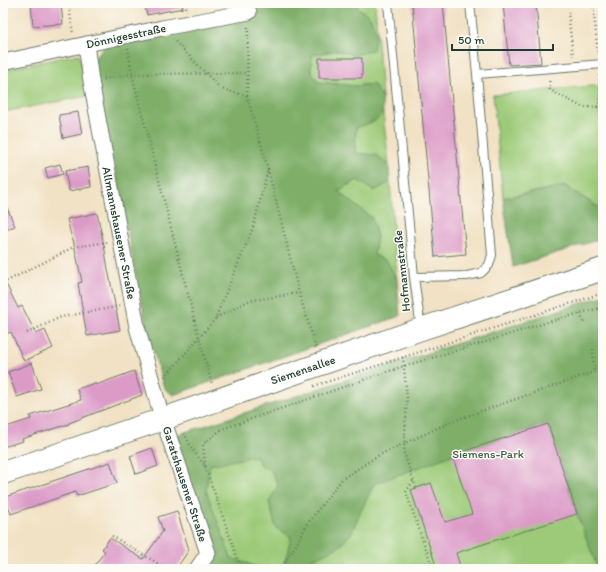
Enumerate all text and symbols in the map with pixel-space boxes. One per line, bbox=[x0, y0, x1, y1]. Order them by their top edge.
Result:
street label: Dönnigesstraße bbox=[85, 21, 168, 51]
scale bar bbox=[452, 26, 553, 52]
text: 50 m bbox=[458, 33, 484, 47]
street label: Allmannshausener Straße bbox=[99, 166, 139, 301]
street label: Hofmannstraße bbox=[391, 229, 413, 313]
street label: Siemensallee bbox=[269, 352, 337, 388]
street label: Garatshausener Straße bbox=[160, 424, 210, 544]
park label: Siemens-Park bbox=[452, 447, 524, 461]

